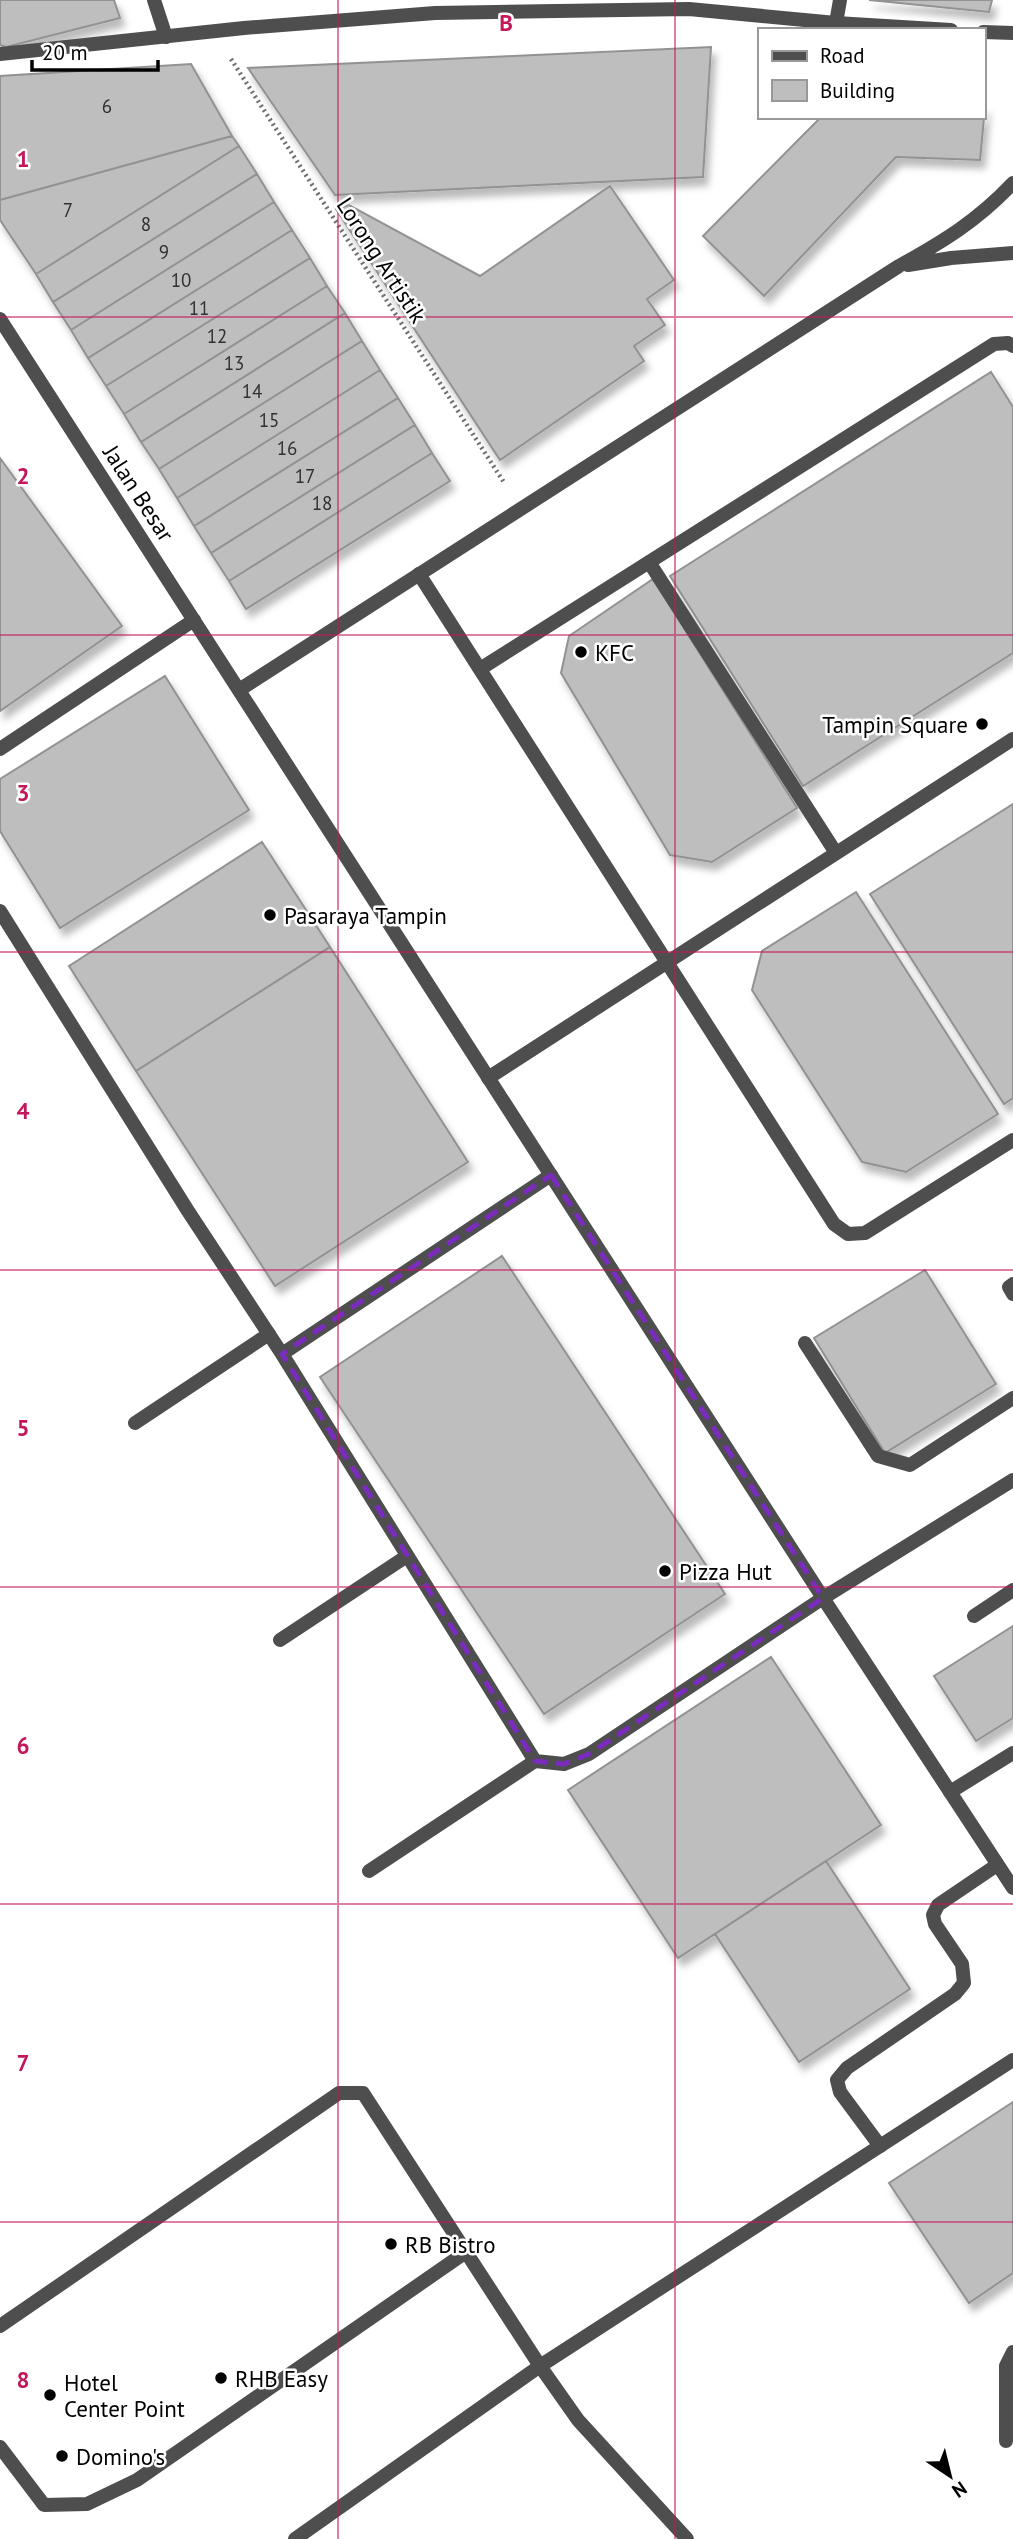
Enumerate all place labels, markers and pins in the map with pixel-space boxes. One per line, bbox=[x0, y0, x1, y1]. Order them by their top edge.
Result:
place label: KFC bbox=[595, 638, 634, 667]
marker: KFC bbox=[573, 644, 589, 660]
place label: Tampin Square bbox=[822, 710, 968, 739]
marker: Tampin Square bbox=[974, 716, 990, 732]
place label: Pasaraya Tampin bbox=[284, 901, 447, 930]
marker: Pasaraya Tampin bbox=[262, 907, 278, 923]
place label: Pizza Hut bbox=[679, 1557, 772, 1586]
marker: Pizza Hut bbox=[657, 1563, 673, 1579]
place label: RB Bistro bbox=[405, 2230, 495, 2259]
marker: RB Bistro bbox=[383, 2236, 399, 2252]
place label: RHB Easy bbox=[235, 2364, 328, 2393]
place label: Hotel Center Point bbox=[64, 2368, 185, 2423]
marker: RHB Easy bbox=[213, 2370, 229, 2386]
marker: Hotel Center Point bbox=[42, 2387, 58, 2403]
place label: Domino's bbox=[76, 2442, 165, 2471]
marker: Domino's bbox=[54, 2448, 70, 2464]

